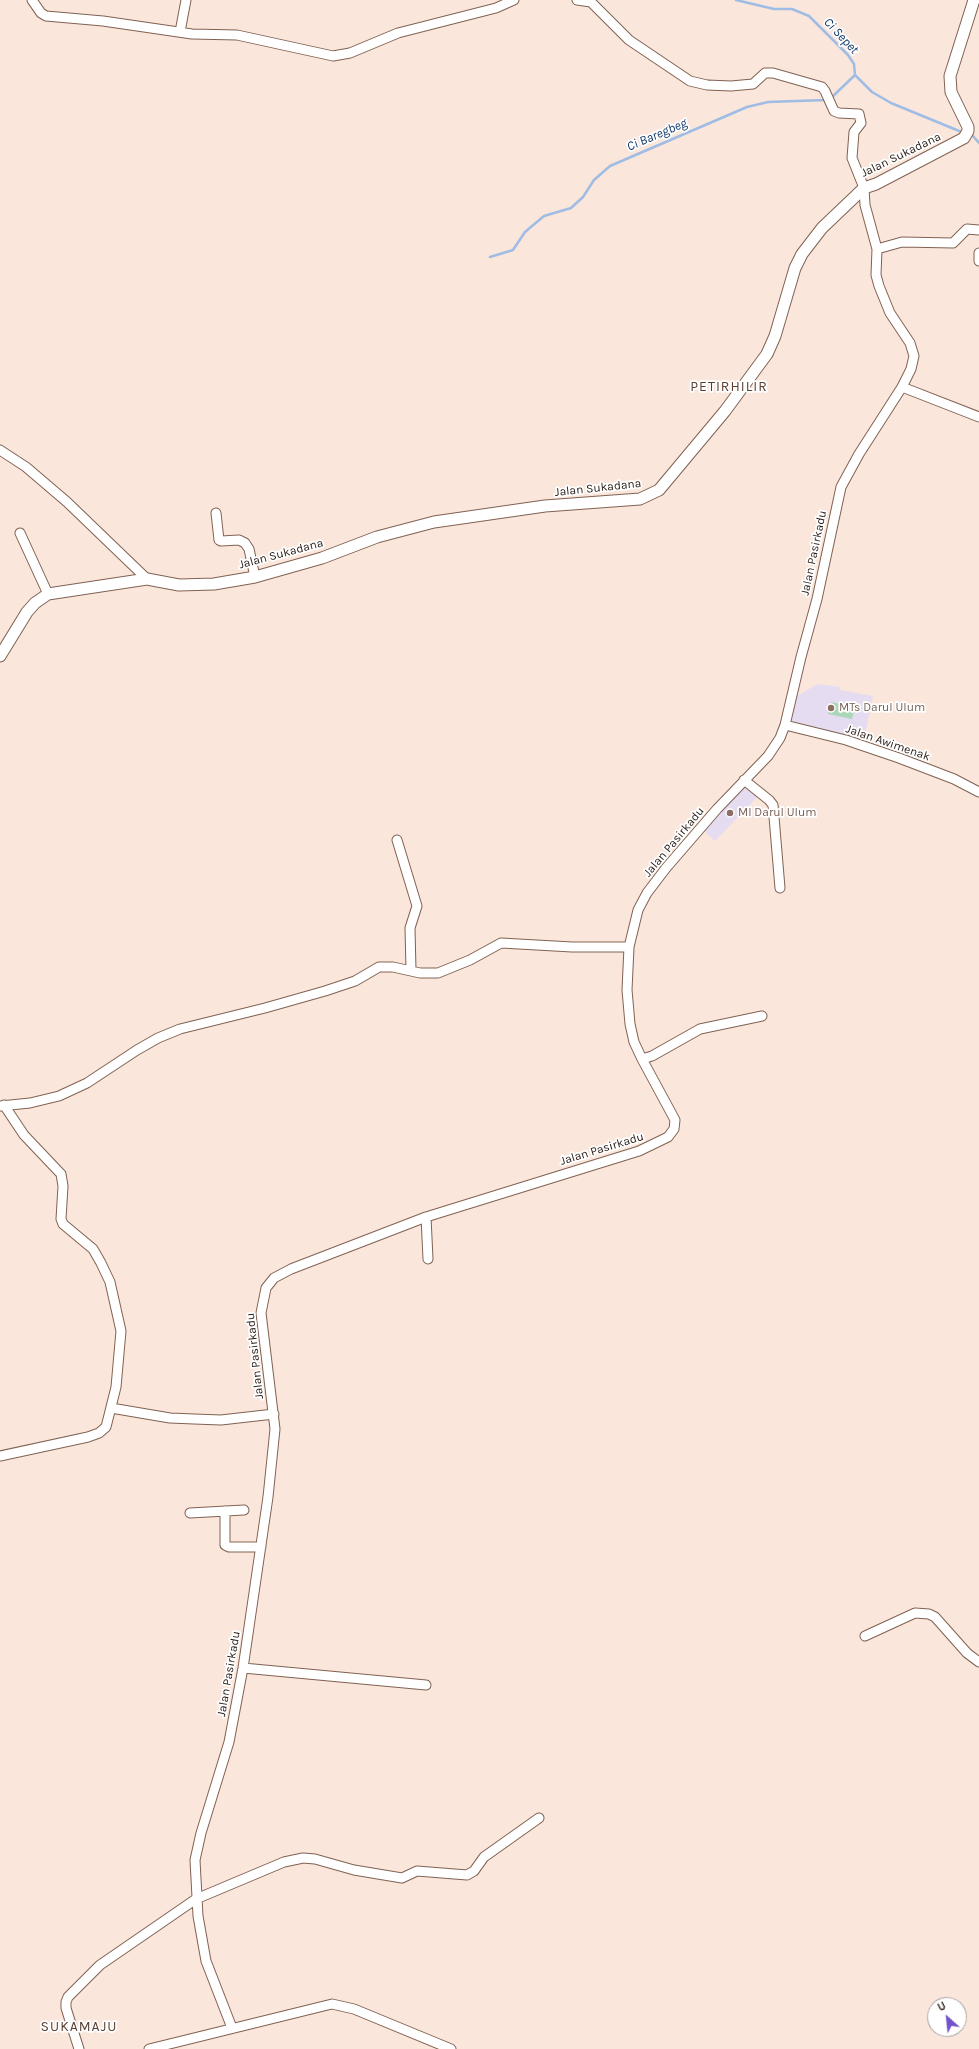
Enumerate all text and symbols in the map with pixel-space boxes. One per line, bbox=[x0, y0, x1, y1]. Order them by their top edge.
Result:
water label: Ci Sepet bbox=[820, 15, 862, 57]
water label: Ci Baregbeg bbox=[625, 115, 689, 155]
street label: Jalan Sukadana bbox=[859, 129, 943, 181]
district label: PETIRHILIR bbox=[690, 379, 768, 395]
street label: Jalan Sukadana bbox=[554, 476, 642, 500]
street label: Jalan Pasirkadu bbox=[798, 509, 830, 597]
street label: Jalan Sukadana bbox=[237, 536, 325, 572]
place label: MTs Darul Ulum bbox=[839, 701, 925, 715]
marker: MTs Darul Ulum bbox=[826, 703, 836, 713]
street label: Jalan Awimenak bbox=[844, 722, 932, 764]
street label: Jalan Pasirkadu bbox=[641, 804, 707, 880]
place label: MI Darul Ulum bbox=[738, 806, 816, 820]
marker: MI Darul Ulum bbox=[725, 808, 735, 818]
street label: Jalan Pasirkadu bbox=[558, 1129, 646, 1169]
street label: Jalan Pasirkadu bbox=[243, 1312, 267, 1400]
street label: Jalan Pasirkadu bbox=[214, 1630, 244, 1718]
north arrow bbox=[927, 1997, 967, 2037]
text: U bbox=[935, 1999, 948, 2014]
district label: SUKAMAJU bbox=[41, 2019, 117, 2035]

